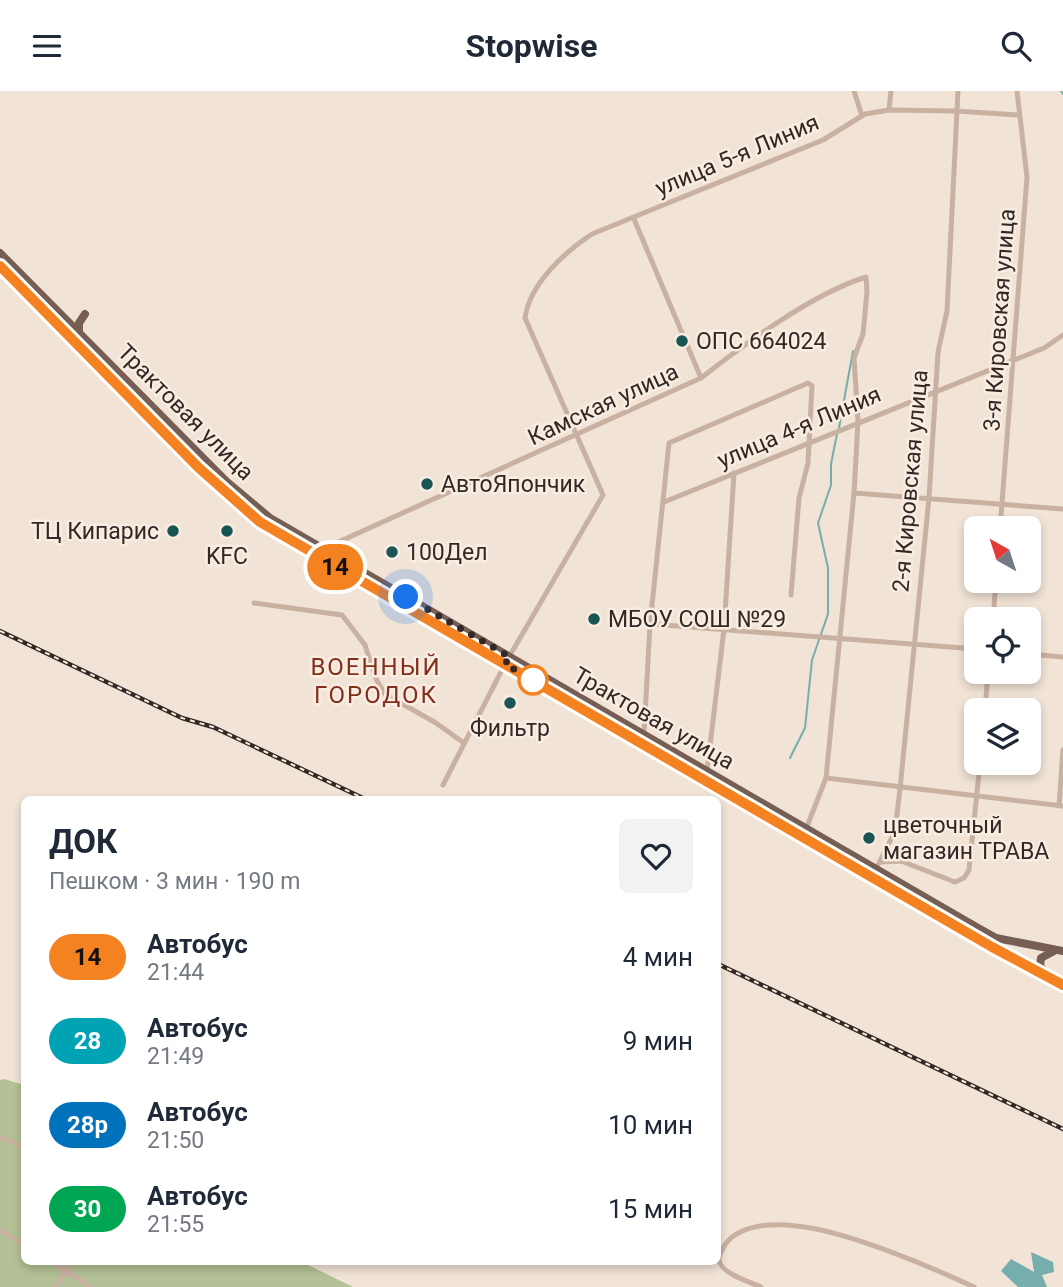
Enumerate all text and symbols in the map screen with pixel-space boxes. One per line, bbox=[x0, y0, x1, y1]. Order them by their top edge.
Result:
icon: menu bbox=[28, 27, 66, 65]
text: Stopwise bbox=[466, 27, 597, 65]
icon: search bbox=[997, 27, 1035, 65]
street label: улица 5-я Линия bbox=[651, 109, 823, 202]
street label: 3-я Кировская улица bbox=[978, 208, 1021, 432]
place label: ОПС 664024 bbox=[696, 328, 827, 355]
marker: ОПС 664024 bbox=[674, 333, 690, 349]
street label: Трактовая улица bbox=[112, 339, 259, 486]
street label: Камская улица bbox=[524, 358, 683, 451]
street label: 2-я Кировская улица bbox=[887, 369, 934, 593]
street label: улица 4-я Линия bbox=[713, 381, 885, 474]
place label: АвтоЯпончик bbox=[441, 471, 586, 498]
marker: АвтоЯпончик bbox=[419, 476, 435, 492]
north arrow bbox=[964, 516, 1041, 593]
map controls bbox=[964, 516, 1041, 775]
place label: ТЦ Кипарис bbox=[31, 518, 159, 545]
marker: ТЦ Кипарис bbox=[165, 523, 181, 539]
marker: KFC bbox=[219, 523, 235, 539]
place label: 100Дел bbox=[406, 539, 488, 566]
place label: KFC bbox=[206, 543, 248, 570]
line badge: 14 bbox=[304, 544, 366, 590]
marker: 100Дел bbox=[384, 544, 400, 560]
text: 14 bbox=[321, 553, 349, 581]
your location bbox=[388, 579, 423, 614]
place label: МБОУ СОШ №29 bbox=[608, 606, 786, 633]
button: locate bbox=[964, 607, 1041, 684]
marker: МБОУ СОШ №29 bbox=[586, 611, 602, 627]
district label: ВОЕННЫЙ ГОРОДОК bbox=[310, 653, 442, 709]
street label: Трактовая улица bbox=[569, 661, 739, 775]
unlabelled marker bbox=[518, 665, 548, 695]
marker: Фильтр bbox=[502, 695, 518, 711]
button: layers bbox=[964, 698, 1041, 775]
place label: Фильтр bbox=[470, 715, 550, 742]
place label: цветочный магазин ТРАВА bbox=[883, 812, 1049, 865]
button: heart bbox=[619, 819, 693, 893]
text: ДОК bbox=[49, 822, 117, 861]
marker: цветочный магазин ТРАВА bbox=[861, 830, 877, 846]
text: Пешком · 3 мин · 190 m bbox=[49, 868, 300, 895]
text: Автобус bbox=[147, 929, 248, 959]
text: 4 мин bbox=[623, 942, 693, 972]
text: 14 bbox=[74, 943, 101, 971]
text: 21:44 bbox=[147, 959, 204, 986]
text: Автобус bbox=[147, 1013, 248, 1043]
text: 9 мин bbox=[623, 1026, 693, 1056]
text: 28 bbox=[74, 1027, 101, 1055]
text: 21:49 bbox=[147, 1043, 204, 1070]
text: Автобус bbox=[147, 1097, 248, 1127]
text: 10 мин bbox=[608, 1110, 693, 1140]
text: 28р bbox=[67, 1111, 108, 1139]
text: 21:50 bbox=[147, 1127, 204, 1154]
text: Автобус bbox=[147, 1181, 248, 1211]
text: 15 мин bbox=[608, 1194, 693, 1224]
text: 30 bbox=[74, 1195, 101, 1223]
text: 21:55 bbox=[147, 1211, 204, 1238]

